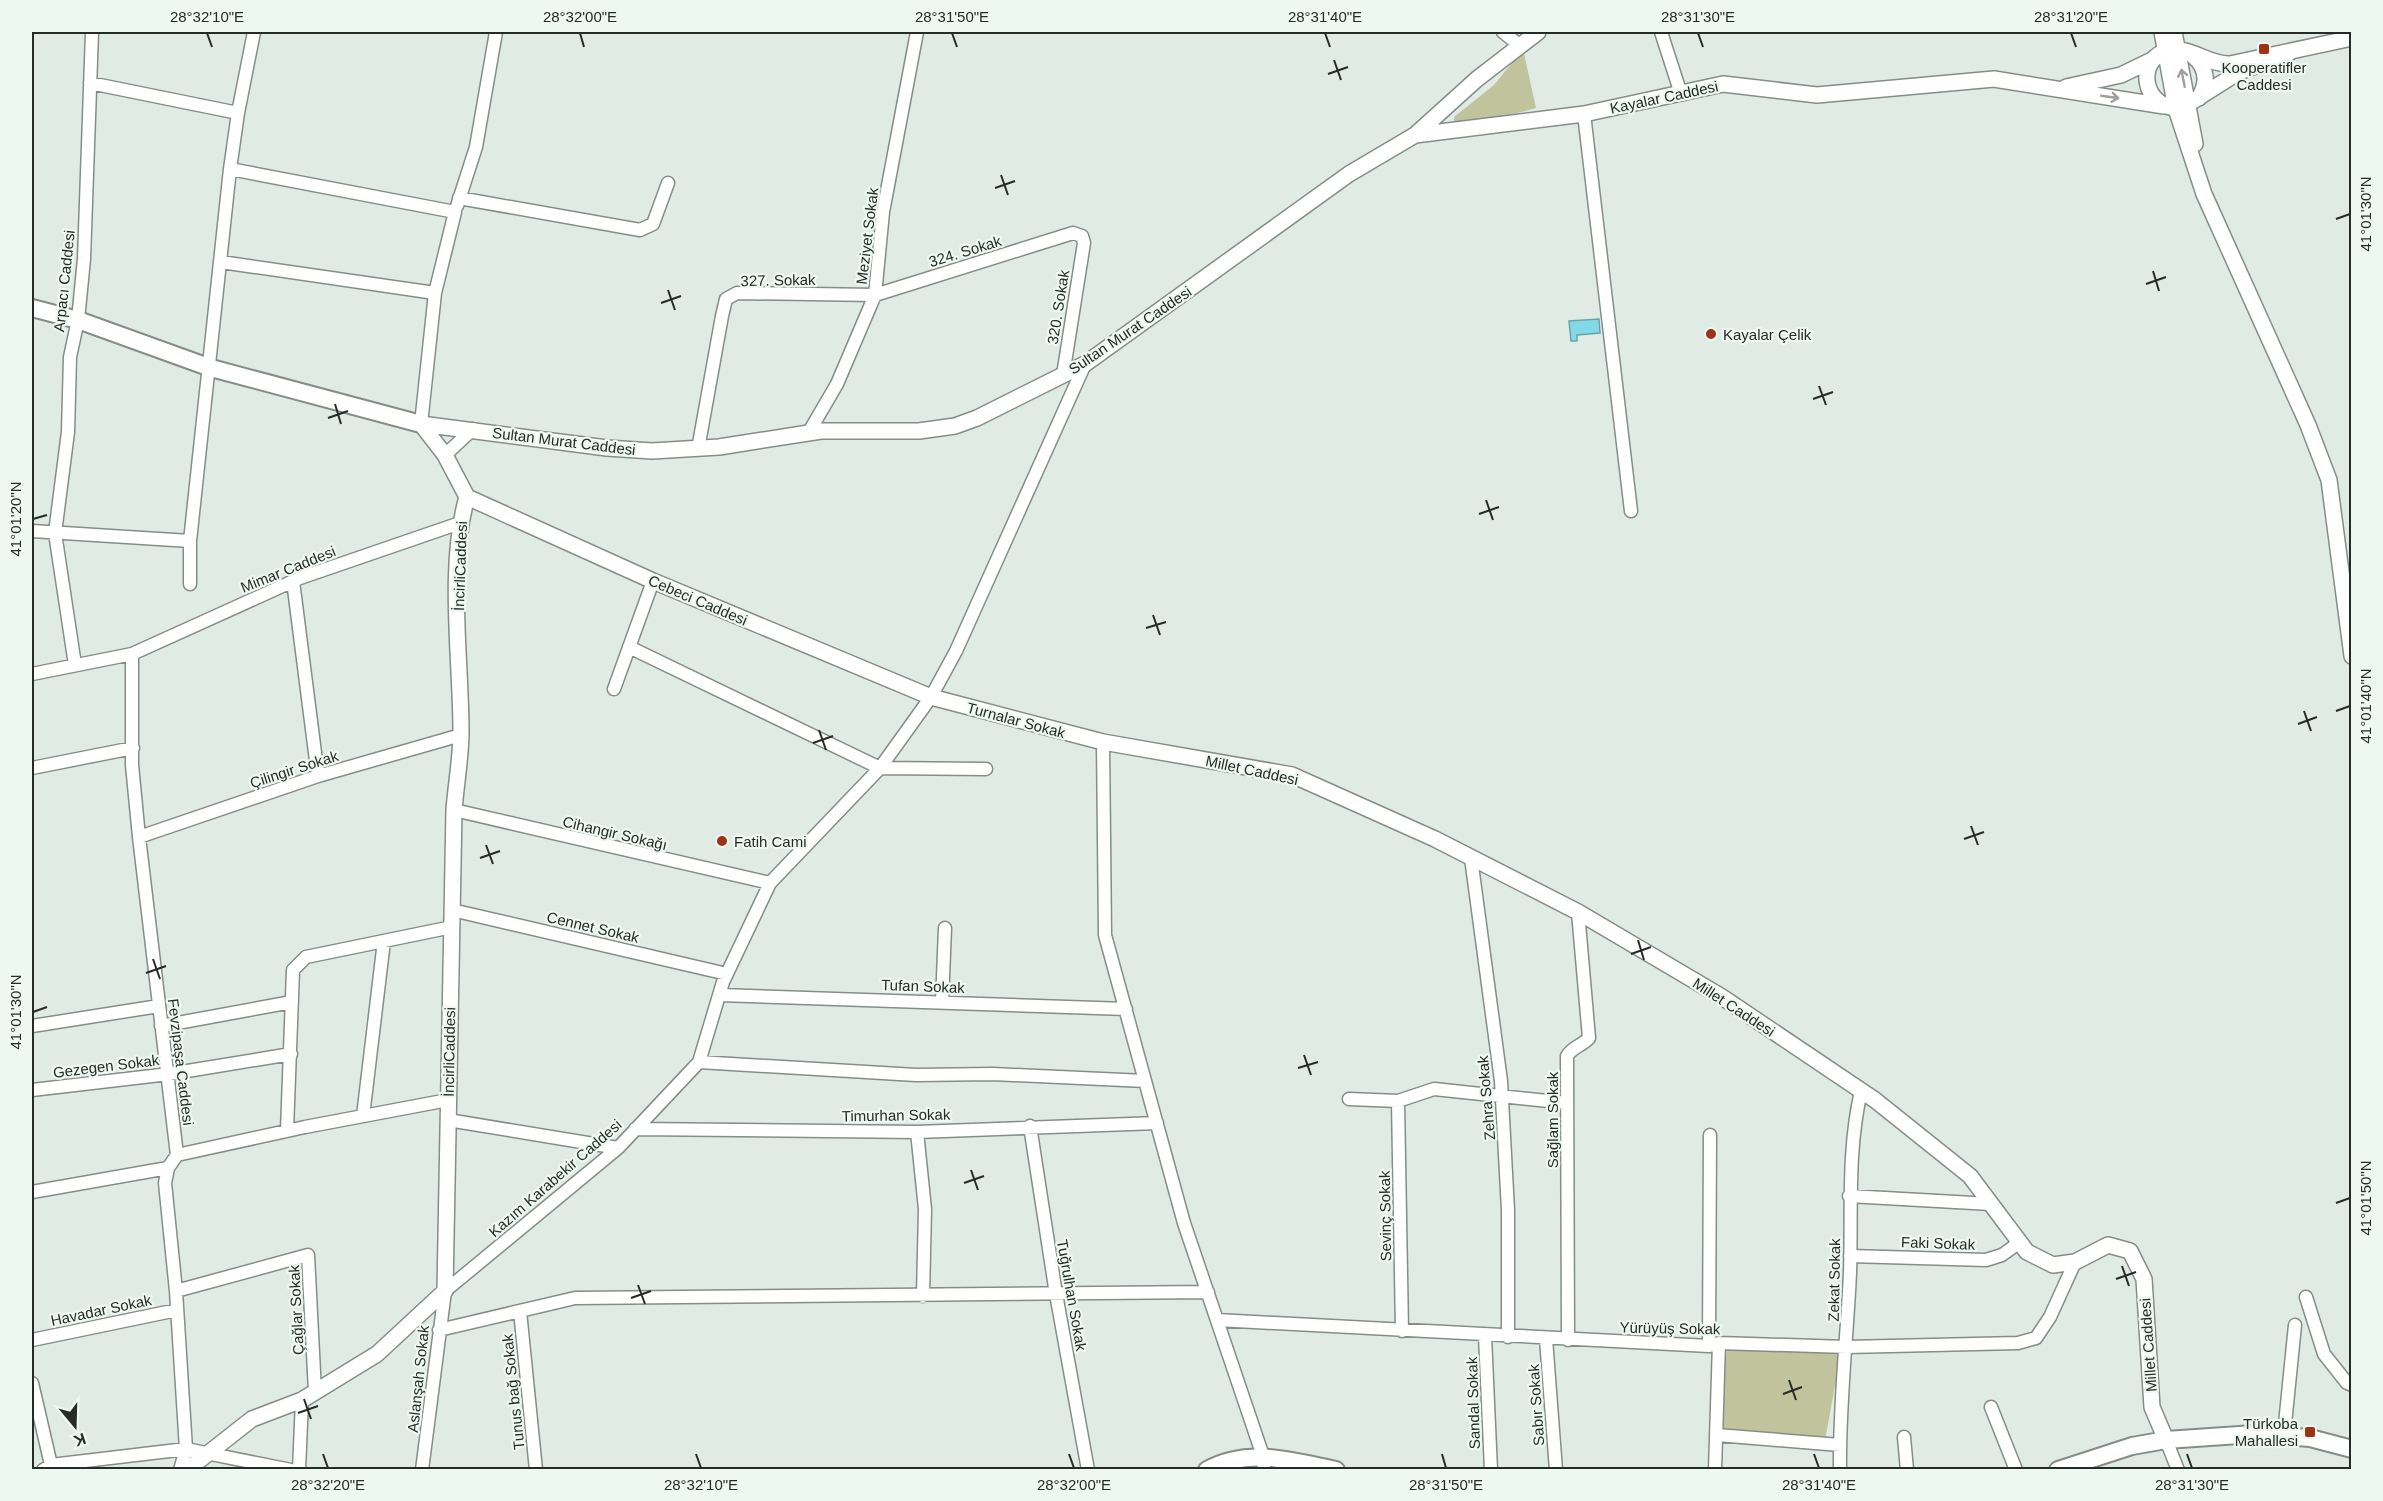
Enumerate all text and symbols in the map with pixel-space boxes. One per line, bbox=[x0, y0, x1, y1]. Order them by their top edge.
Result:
text: 28°32'10"E bbox=[170, 8, 244, 25]
text: 28°32'00"E bbox=[543, 8, 617, 25]
text: 28°31'50"E bbox=[915, 8, 989, 25]
text: 28°31'40"E bbox=[1288, 8, 1362, 25]
text: 28°31'30"E bbox=[1661, 8, 1735, 25]
text: 28°31'20"E bbox=[2034, 8, 2108, 25]
marker: Kooperatifler Caddesi bbox=[2257, 42, 2271, 56]
place label: Kooperatifler Caddesi bbox=[2221, 59, 2307, 93]
one-way arrow bbox=[2177, 69, 2188, 88]
street label: Kayalar Caddesi bbox=[1608, 77, 1720, 117]
one-way arrow bbox=[2100, 92, 2120, 103]
text: 41°01'30"N bbox=[2357, 176, 2374, 252]
street label: Meziyet Sokak bbox=[853, 186, 881, 285]
street label: Arpacı Caddesi bbox=[50, 229, 78, 333]
street label: 324. Sokak bbox=[927, 232, 1004, 270]
street label: 320. Sokak bbox=[1044, 268, 1072, 345]
street label: 327. Sokak bbox=[740, 271, 816, 289]
street label: Sultan Murat Caddesi bbox=[1065, 283, 1195, 377]
place label: Kayalar Çelik bbox=[1723, 326, 1812, 343]
marker: Kayalar Çelik bbox=[1704, 327, 1718, 341]
street label: Sultan Murat Caddesi bbox=[491, 424, 637, 458]
text: 41°01'20"N bbox=[7, 481, 24, 557]
street label: İncirliCaddesi bbox=[450, 521, 470, 611]
street label: Mimar Caddesi bbox=[238, 542, 338, 596]
street label: Cebeci Caddesi bbox=[646, 571, 750, 629]
text: 41°01'40"N bbox=[2357, 668, 2374, 744]
street label: Turnalar Sokak bbox=[965, 699, 1068, 741]
street label: Çilingir Sokak bbox=[248, 747, 341, 791]
street label: Millet Caddesi bbox=[1204, 752, 1300, 788]
street label: Cihangir Sokağı bbox=[561, 813, 669, 853]
place label: Fatih Cami bbox=[734, 833, 807, 850]
marker: Fatih Cami bbox=[715, 834, 729, 848]
street label: Cennet Sokak bbox=[545, 908, 641, 946]
text: 41°01'30"N bbox=[7, 974, 24, 1050]
street label: Millet Caddesi bbox=[1690, 974, 1778, 1040]
street label: Tufan Sokak bbox=[881, 976, 966, 996]
street label: Fevzipaşa Caddesi bbox=[165, 998, 197, 1126]
street label: İncirliCaddesi bbox=[440, 1007, 458, 1097]
street label: Gezegen Sokak bbox=[52, 1051, 160, 1081]
street label: Zehra Sokak bbox=[1474, 1054, 1498, 1141]
street label: Sağlam Sokak bbox=[1544, 1071, 1561, 1168]
street label: Timurhan Sokak bbox=[842, 1106, 951, 1124]
street label: Kazım Karabekir Caddesi bbox=[485, 1116, 625, 1240]
text: 41°01'50"N bbox=[2357, 1160, 2374, 1236]
street label: Sevinç Sokak bbox=[1376, 1170, 1394, 1262]
street label: Faki Sokak bbox=[1901, 1233, 1976, 1253]
street label: Tuğrulhan Sokak bbox=[1054, 1238, 1090, 1353]
street label: Zekat Sokak bbox=[1825, 1238, 1843, 1322]
street label: Çağlar Sokak bbox=[285, 1264, 307, 1355]
street label: Havadar Sokak bbox=[49, 1291, 153, 1329]
street label: Millet Caddesi bbox=[2136, 1297, 2160, 1393]
street label: Yürüyüş Sokak bbox=[1619, 1319, 1721, 1337]
street label: Aslanşah Sokak bbox=[404, 1324, 432, 1433]
street label: Tunus bağ Sokak bbox=[498, 1333, 528, 1451]
street label: Sandal Sokak bbox=[1463, 1356, 1483, 1450]
street label: Sabır Sokak bbox=[1525, 1363, 1547, 1446]
north arrow bbox=[45, 1396, 105, 1456]
place label: Türkoba Mahallesi bbox=[2235, 1415, 2299, 1449]
marker: Türkoba Mahallesi bbox=[2303, 1425, 2317, 1439]
text: K bbox=[71, 1430, 88, 1450]
text: 28°32'20"E bbox=[291, 1476, 365, 1493]
text: 28°32'10"E bbox=[664, 1476, 738, 1493]
text: 28°32'00"E bbox=[1037, 1476, 1111, 1493]
text: 28°31'50"E bbox=[1409, 1476, 1483, 1493]
text: 28°31'40"E bbox=[1782, 1476, 1856, 1493]
text: 28°31'30"E bbox=[2155, 1476, 2229, 1493]

